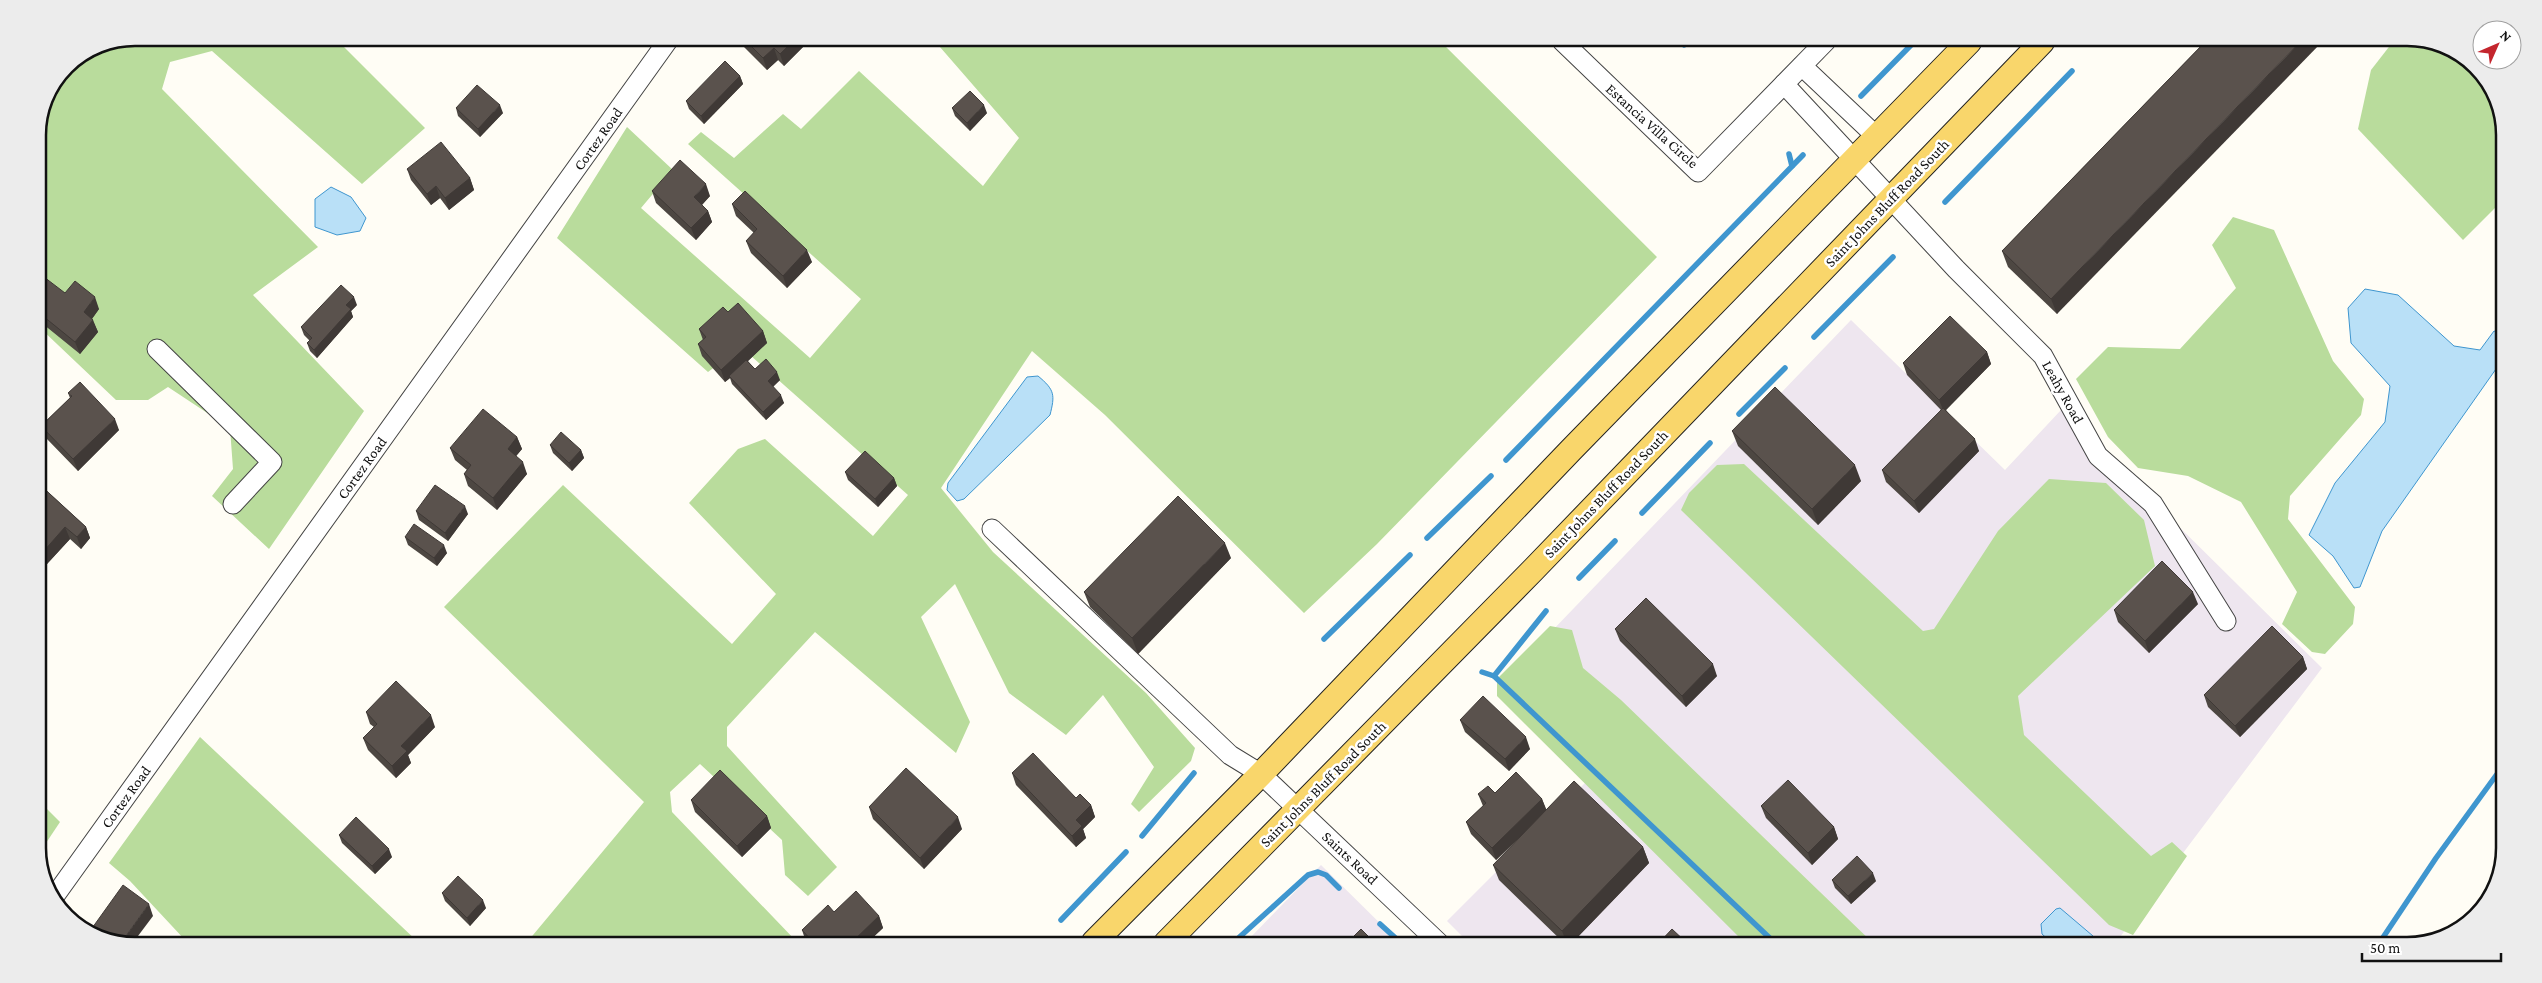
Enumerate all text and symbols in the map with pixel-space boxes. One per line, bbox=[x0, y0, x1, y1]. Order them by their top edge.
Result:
north arrow bbox=[2472, 20, 2522, 70]
text: N bbox=[2497, 27, 2516, 45]
street label: Estancia Villa Circle bbox=[1603, 81, 1702, 172]
street label: Cortez Road bbox=[571, 105, 625, 173]
street label: Saint Johns Bluff Road South bbox=[1822, 136, 1953, 271]
street label: Leahy Road bbox=[2038, 358, 2087, 427]
street label: Saint Johns Bluff Road South bbox=[1541, 427, 1672, 562]
street label: Cortez Road bbox=[334, 434, 390, 502]
street label: Saint Johns Bluff Road South bbox=[1257, 718, 1390, 851]
street label: Cortez Road bbox=[98, 763, 154, 831]
street label: Saints Road bbox=[1319, 828, 1381, 888]
scale bar bbox=[2362, 930, 2501, 962]
text: 50 m bbox=[2370, 940, 2400, 956]

